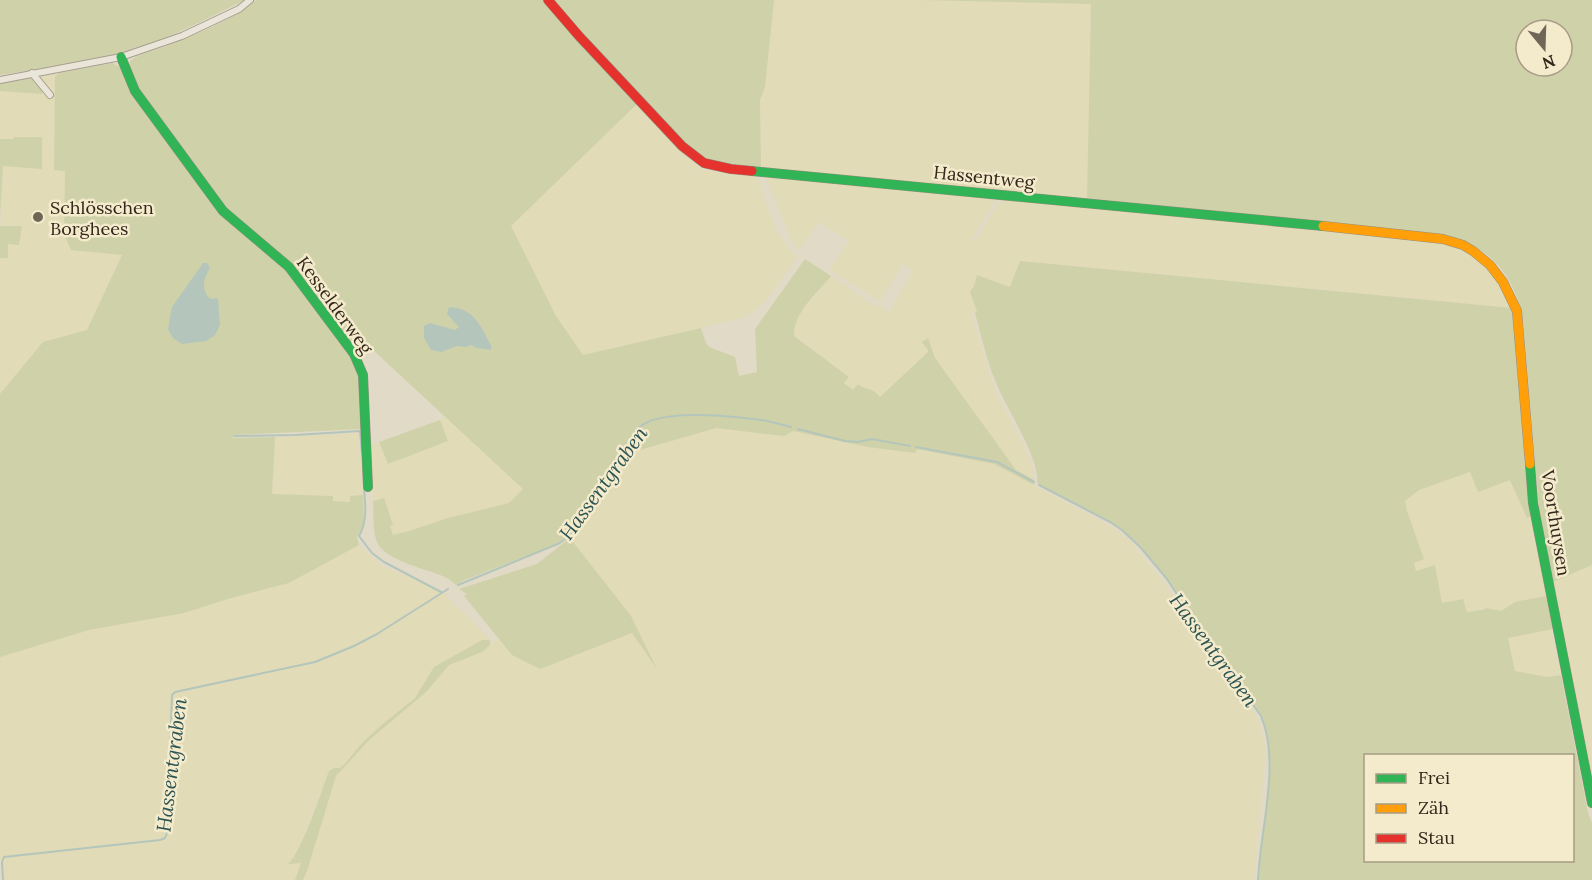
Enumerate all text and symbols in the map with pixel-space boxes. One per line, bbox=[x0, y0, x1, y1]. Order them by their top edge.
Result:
north arrow bbox=[1514, 18, 1574, 78]
text: N bbox=[1540, 51, 1558, 74]
street label: Hassentweg bbox=[932, 160, 1037, 194]
place label: Schlösschen Borghees bbox=[50, 196, 154, 240]
marker: Schlösschen Borghees bbox=[31, 210, 45, 224]
street label: Kesselderweg bbox=[292, 252, 379, 359]
water label: Hassentgraben bbox=[553, 421, 653, 545]
street label: Voorthuysen bbox=[1536, 467, 1576, 578]
water label: Hassentgraben bbox=[1164, 588, 1264, 712]
water label: Hassentgraben bbox=[150, 696, 192, 833]
legend bbox=[1364, 754, 1574, 862]
text: Frei bbox=[1418, 766, 1450, 789]
text: Zäh bbox=[1418, 796, 1449, 819]
text: Stau bbox=[1418, 826, 1455, 849]

